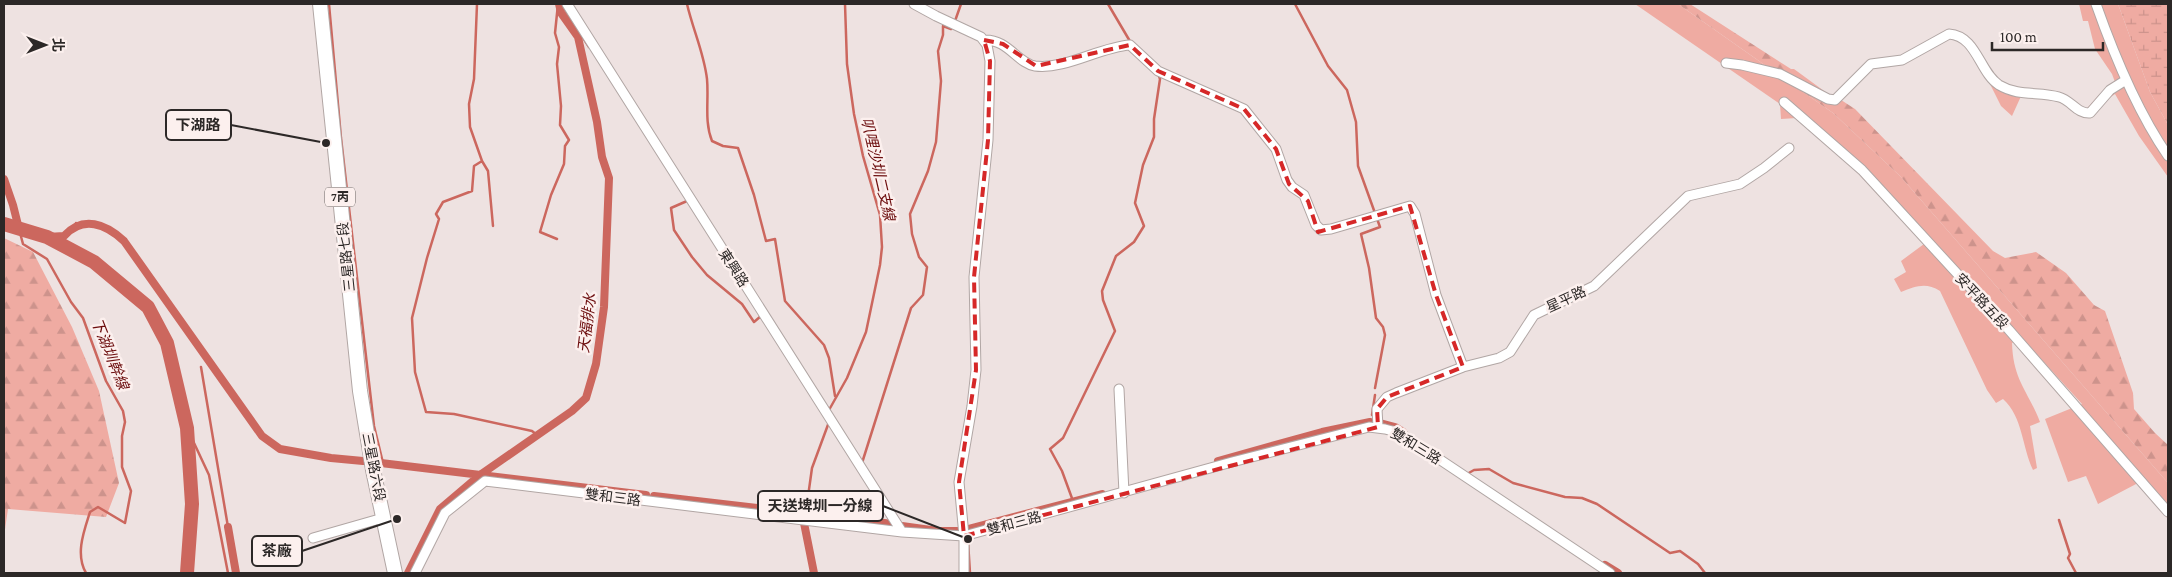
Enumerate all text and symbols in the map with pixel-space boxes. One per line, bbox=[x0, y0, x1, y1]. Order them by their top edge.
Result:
north arrow bbox=[20, 20, 70, 70]
scale bar bbox=[1992, 20, 2103, 52]
text: 100 m bbox=[2000, 29, 2037, 45]
text: 北 bbox=[50, 38, 66, 52]
callout: 下湖路 bbox=[166, 110, 231, 140]
water label: 叭哩沙圳二支線 bbox=[858, 116, 898, 224]
text: 下湖路 bbox=[175, 117, 221, 133]
road number: 7丙 bbox=[325, 188, 355, 206]
street label: 三星路七段 bbox=[334, 221, 358, 293]
street label: 東興路 bbox=[716, 246, 752, 290]
street label: 安平路五段 bbox=[1952, 270, 2012, 332]
street label: 星平路 bbox=[1544, 283, 1588, 315]
water label: 天福排水 bbox=[575, 291, 599, 354]
water label: 下湖圳幹線 bbox=[89, 316, 132, 394]
street label: 雙和三路 bbox=[1388, 425, 1444, 467]
street label: 三星路六段 bbox=[359, 431, 389, 503]
street label: 雙和三路 bbox=[584, 486, 642, 508]
callout: 天送埤圳一分線 bbox=[758, 491, 883, 521]
text: 天送埤圳一分線 bbox=[767, 497, 873, 514]
street label: 雙和三路 bbox=[985, 508, 1043, 538]
callout: 茶廠 bbox=[252, 536, 302, 566]
text: 茶廠 bbox=[262, 542, 292, 559]

